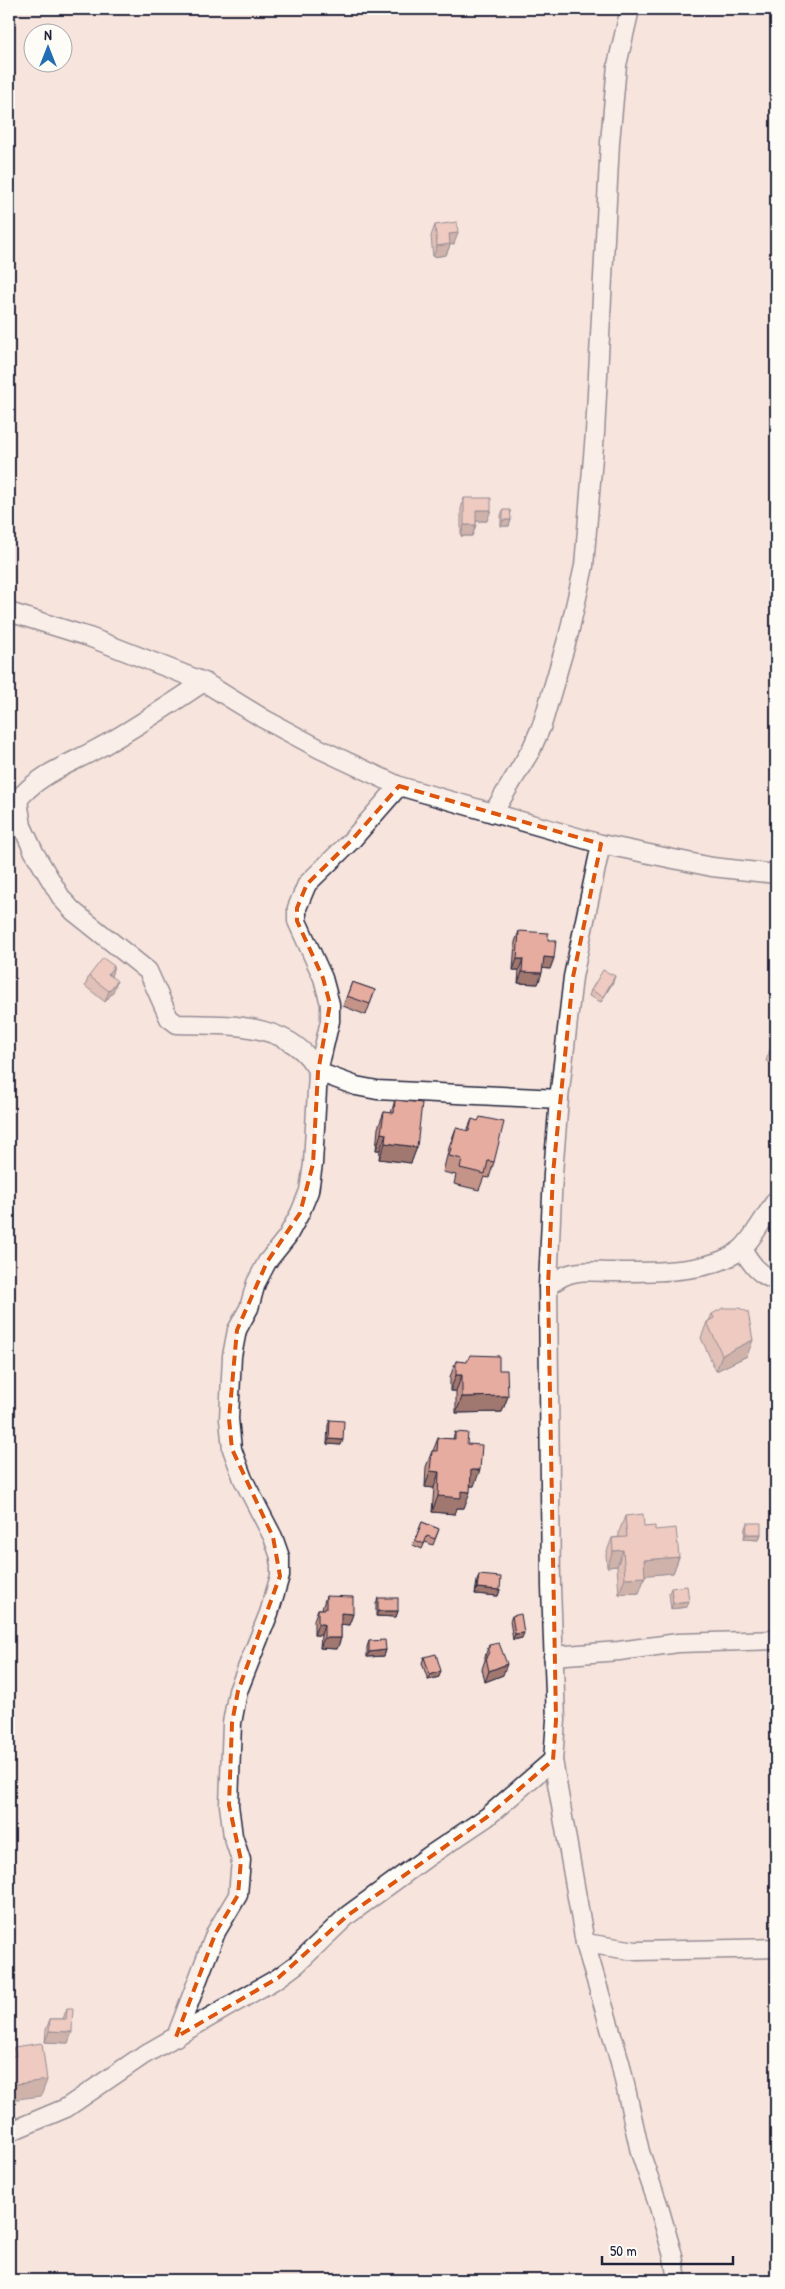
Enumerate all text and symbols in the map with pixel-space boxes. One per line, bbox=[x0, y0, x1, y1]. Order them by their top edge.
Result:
north arrow bbox=[22, 22, 72, 72]
text: N bbox=[44, 25, 52, 44]
scale bar bbox=[602, 2234, 734, 2266]
text: 50 m bbox=[610, 2240, 637, 2261]

